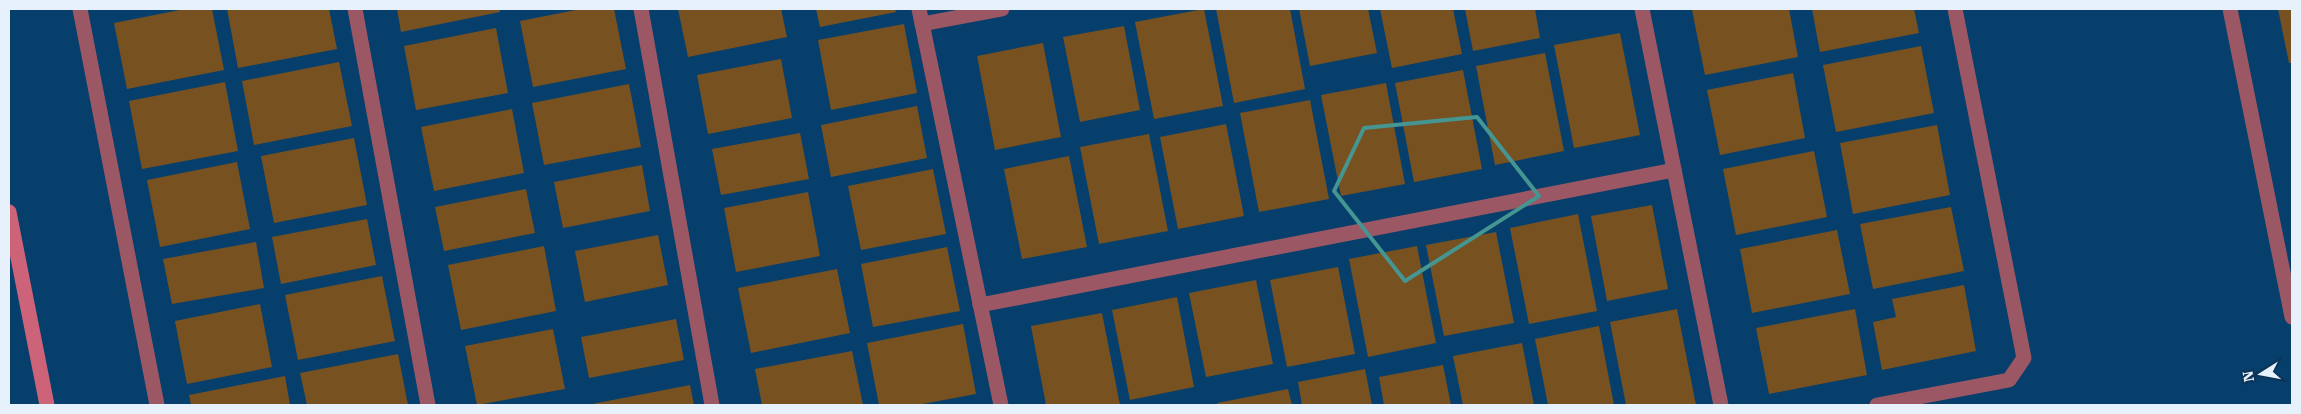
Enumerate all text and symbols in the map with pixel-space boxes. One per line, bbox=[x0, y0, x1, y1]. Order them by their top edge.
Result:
north arrow bbox=[2236, 349, 2286, 399]
text: N bbox=[2239, 369, 2257, 383]

